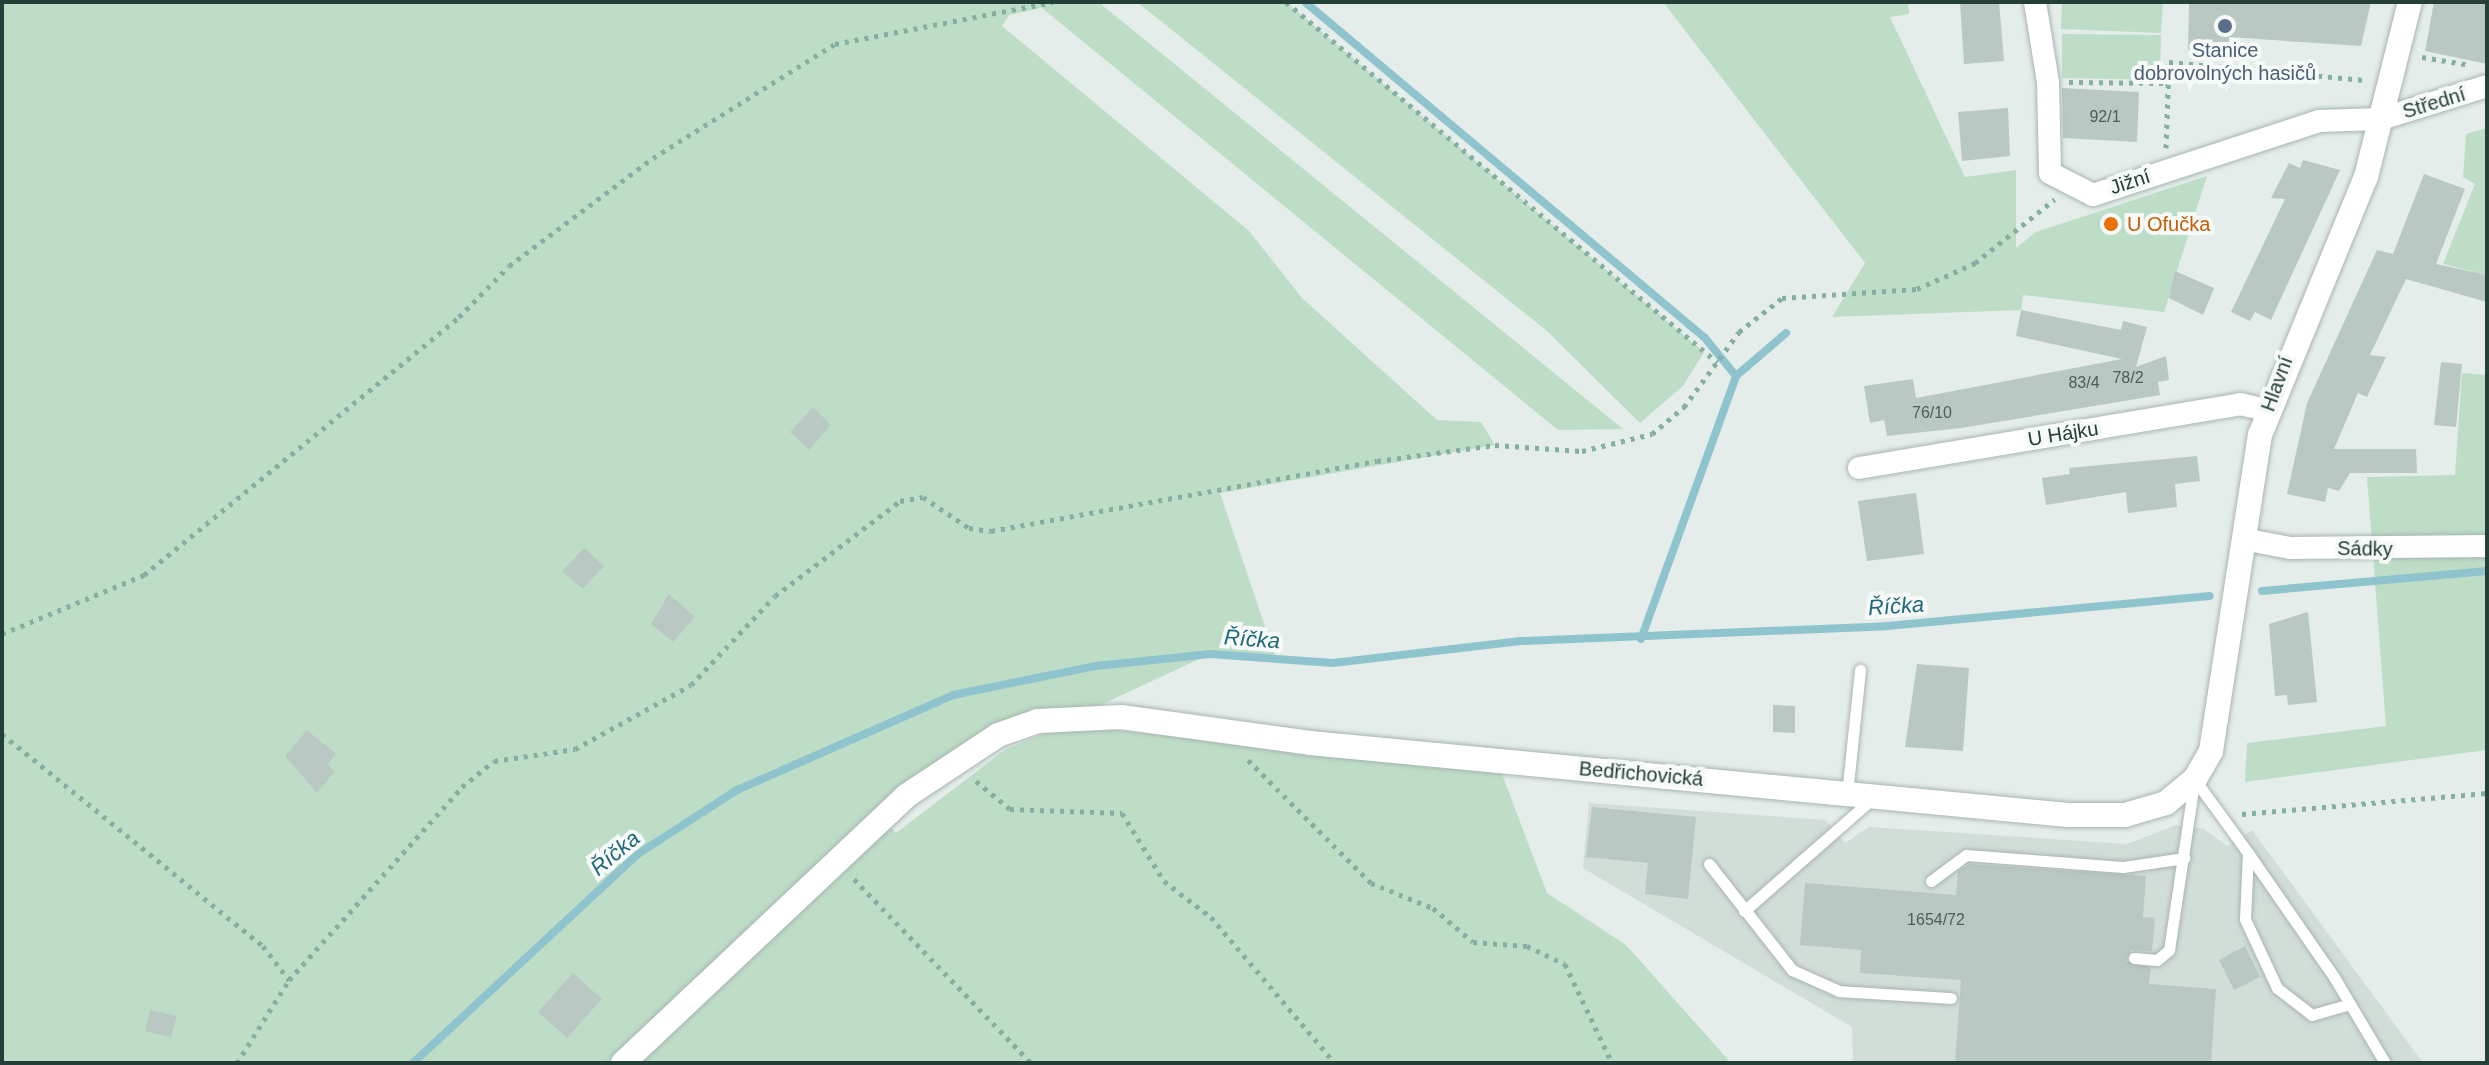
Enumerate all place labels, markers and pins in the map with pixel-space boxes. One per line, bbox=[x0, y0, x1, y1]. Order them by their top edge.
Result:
marker: Stanice dobrovolných hasičů bbox=[2216, 17, 2234, 35]
place label: Stanice dobrovolných hasičů bbox=[2134, 38, 2316, 85]
place label: U Ofučka bbox=[2127, 212, 2210, 236]
marker: U Ofučka bbox=[2102, 215, 2120, 233]

